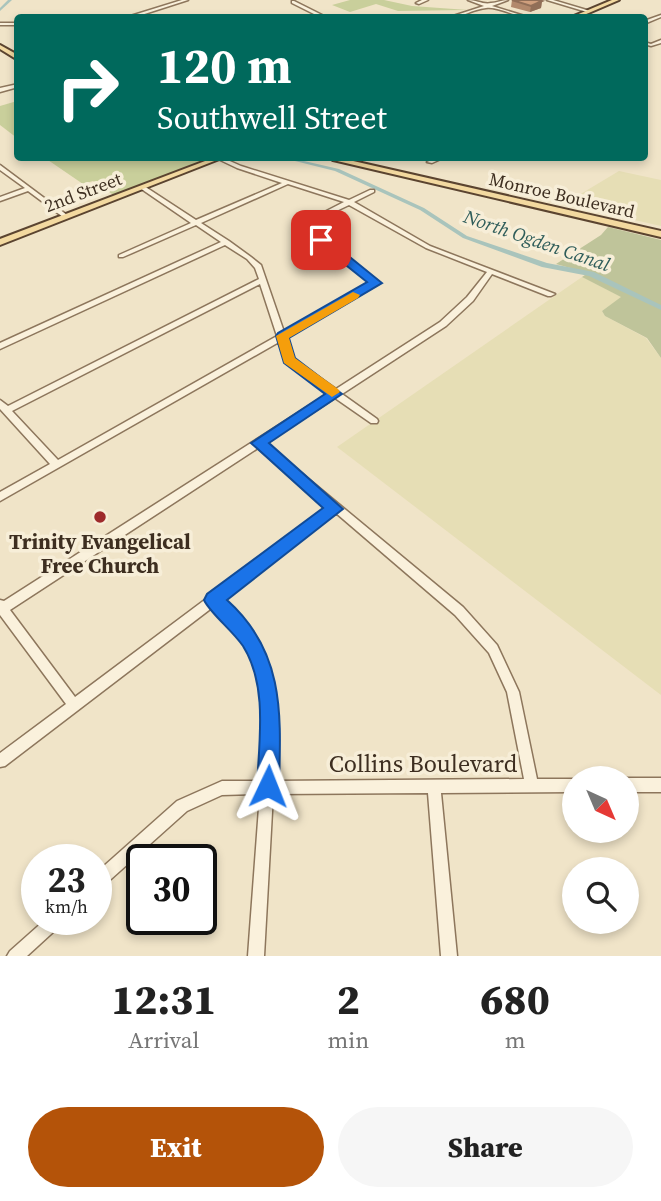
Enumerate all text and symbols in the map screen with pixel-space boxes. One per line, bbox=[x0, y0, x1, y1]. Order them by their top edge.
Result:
text: 120 m bbox=[157, 32, 292, 99]
icon: right bbox=[42, 42, 133, 133]
text: Southwell Street bbox=[157, 96, 387, 140]
street label: 2nd Street bbox=[41, 166, 125, 218]
street label: Monroe Boulevard bbox=[487, 166, 637, 224]
water label: North Ogden Canal bbox=[460, 203, 614, 277]
pin bbox=[291, 210, 351, 270]
icon: arrive bbox=[302, 221, 340, 259]
marker: Trinity Evangelical Free Church bbox=[92, 509, 108, 525]
place label: Trinity Evangelical Free Church bbox=[9, 527, 191, 580]
street label: Collins Boulevard bbox=[329, 747, 518, 780]
position arrow bbox=[231, 749, 305, 823]
north arrow bbox=[562, 766, 639, 844]
map controls bbox=[562, 766, 639, 934]
speed limit sign: 30 bbox=[126, 844, 217, 935]
text: 23 bbox=[48, 856, 85, 904]
button: search bbox=[562, 857, 639, 934]
text: km/h bbox=[45, 894, 88, 919]
text: 12:31 bbox=[111, 970, 216, 1028]
text: 2 bbox=[337, 970, 360, 1028]
text: 680 bbox=[480, 970, 550, 1028]
text: Arrival bbox=[128, 1024, 199, 1056]
text: min bbox=[328, 1024, 369, 1056]
text: m bbox=[505, 1024, 525, 1056]
button: Exit bbox=[28, 1107, 324, 1187]
button: Share bbox=[338, 1107, 633, 1187]

